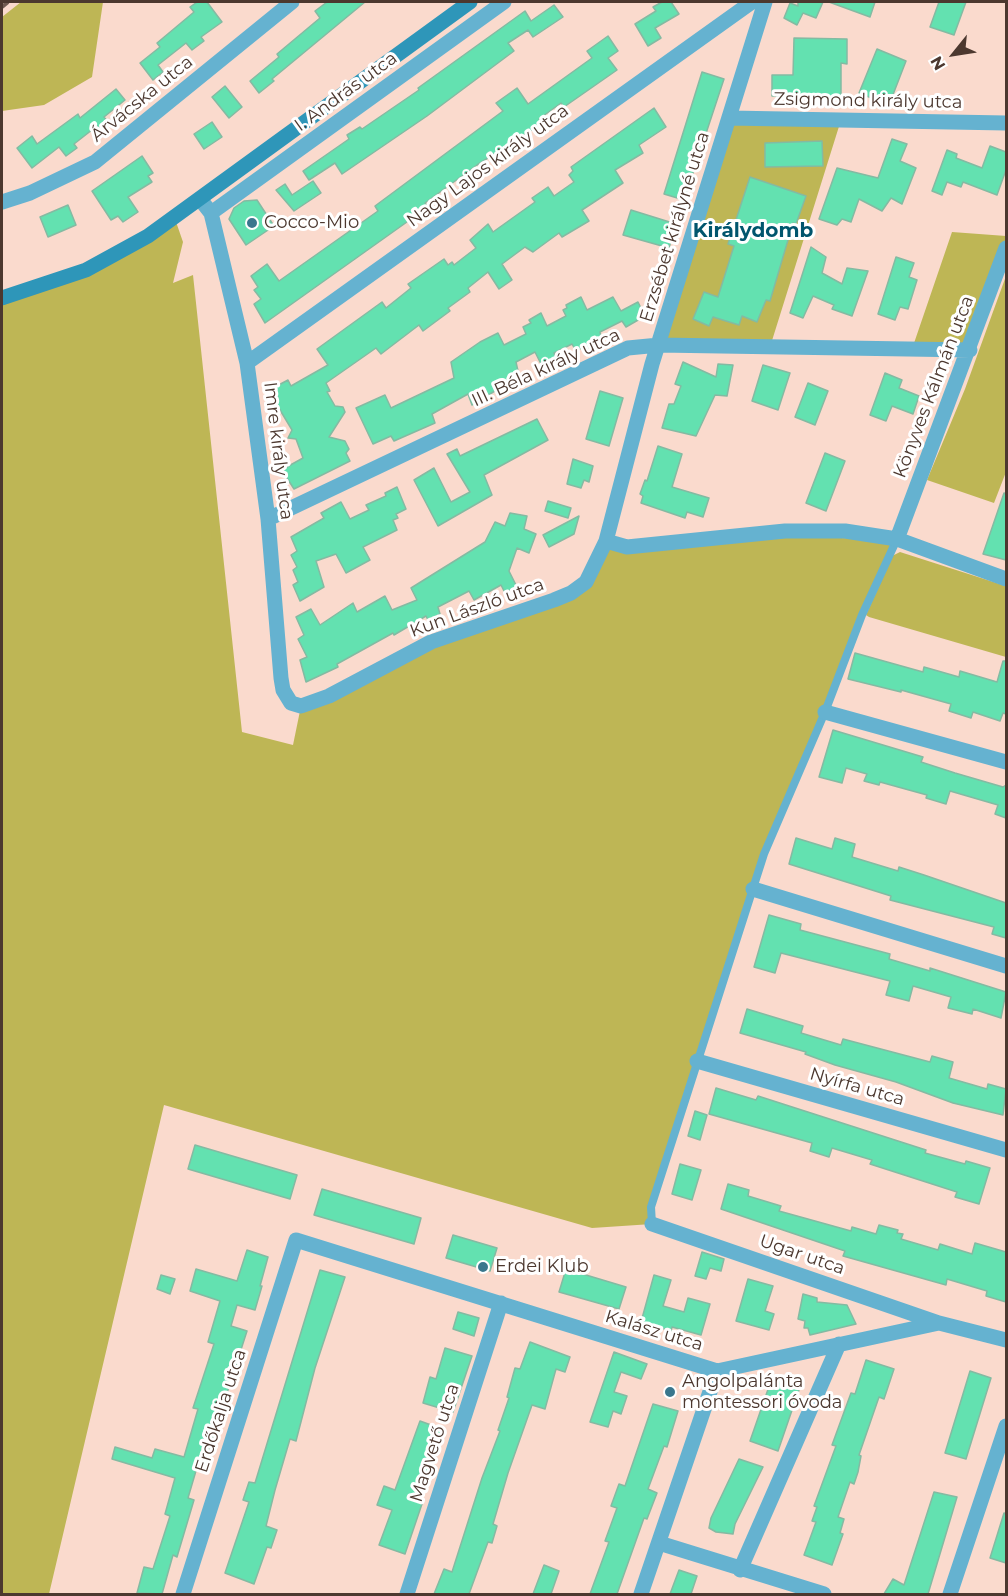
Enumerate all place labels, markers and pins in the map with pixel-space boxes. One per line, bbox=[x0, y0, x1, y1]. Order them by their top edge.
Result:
place label: Cocco-Mio bbox=[264, 212, 359, 234]
marker: Cocco-Mio bbox=[245, 216, 259, 230]
place label: Erdei Klub bbox=[495, 1256, 589, 1278]
marker: Erdei Klub bbox=[476, 1260, 490, 1274]
place label: Angolpalánta montessori óvoda bbox=[682, 1371, 842, 1414]
marker: Angolpalánta montessori óvoda bbox=[663, 1385, 677, 1399]

